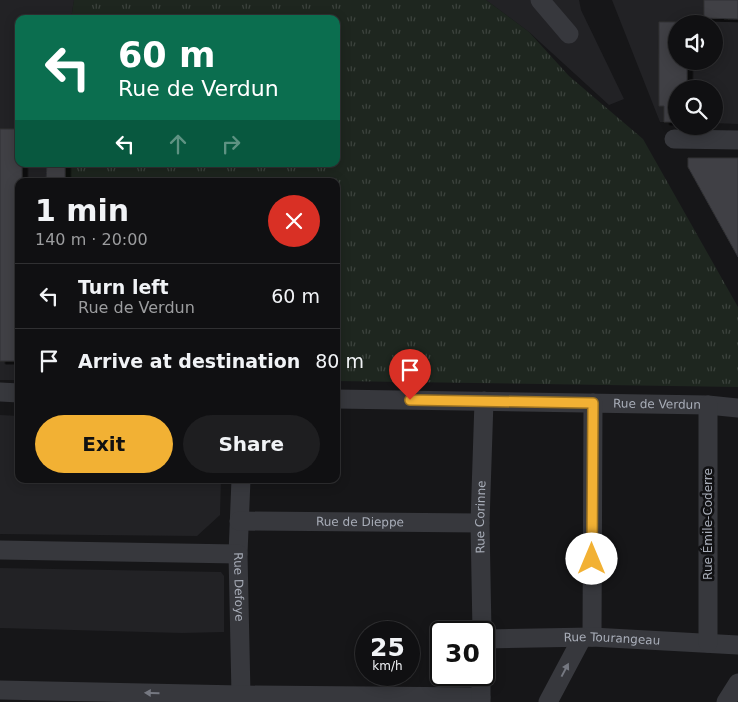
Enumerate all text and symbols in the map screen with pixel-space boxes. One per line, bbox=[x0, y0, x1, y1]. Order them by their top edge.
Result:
map controls bbox=[668, 15, 723, 135]
button: sound bbox=[668, 15, 723, 70]
icon: left bbox=[35, 35, 100, 100]
text: 60 m bbox=[118, 35, 215, 75]
text: Rue de Verdun bbox=[118, 76, 279, 101]
button: search bbox=[668, 80, 723, 135]
icon: left bbox=[111, 130, 139, 158]
icon: ahead bbox=[164, 130, 192, 158]
icon: right bbox=[217, 130, 245, 158]
text: 1 min bbox=[35, 193, 129, 228]
button: close bbox=[268, 195, 320, 247]
text: 140 m · 20:00 bbox=[35, 230, 148, 249]
text: Turn left bbox=[78, 276, 169, 298]
icon: left bbox=[35, 282, 63, 310]
text: 60 m bbox=[271, 285, 320, 307]
text: Rue de Verdun bbox=[78, 298, 195, 317]
icon: arrive bbox=[35, 347, 63, 375]
pin bbox=[389, 349, 431, 400]
text: Arrive at destination bbox=[78, 350, 300, 372]
text: 80 m bbox=[315, 350, 364, 372]
icon: arrive bbox=[396, 356, 424, 384]
street label: Rue de Verdun bbox=[613, 396, 701, 412]
button: Exit bbox=[35, 415, 173, 473]
button: Share bbox=[183, 415, 320, 473]
street label: Rue Émile-Coderre bbox=[700, 468, 715, 580]
street label: Rue Corinne bbox=[473, 480, 488, 554]
street label: Rue de Dieppe bbox=[316, 515, 404, 529]
position arrow bbox=[565, 532, 617, 584]
street label: Rue Defoye bbox=[231, 552, 246, 622]
speed limit sign: 30 bbox=[430, 621, 495, 686]
street label: Rue Tourangeau bbox=[563, 630, 661, 648]
text: 25 bbox=[370, 633, 405, 662]
text: km/h bbox=[372, 659, 403, 673]
one-way arrow bbox=[561, 663, 569, 677]
one-way arrow bbox=[144, 689, 160, 697]

